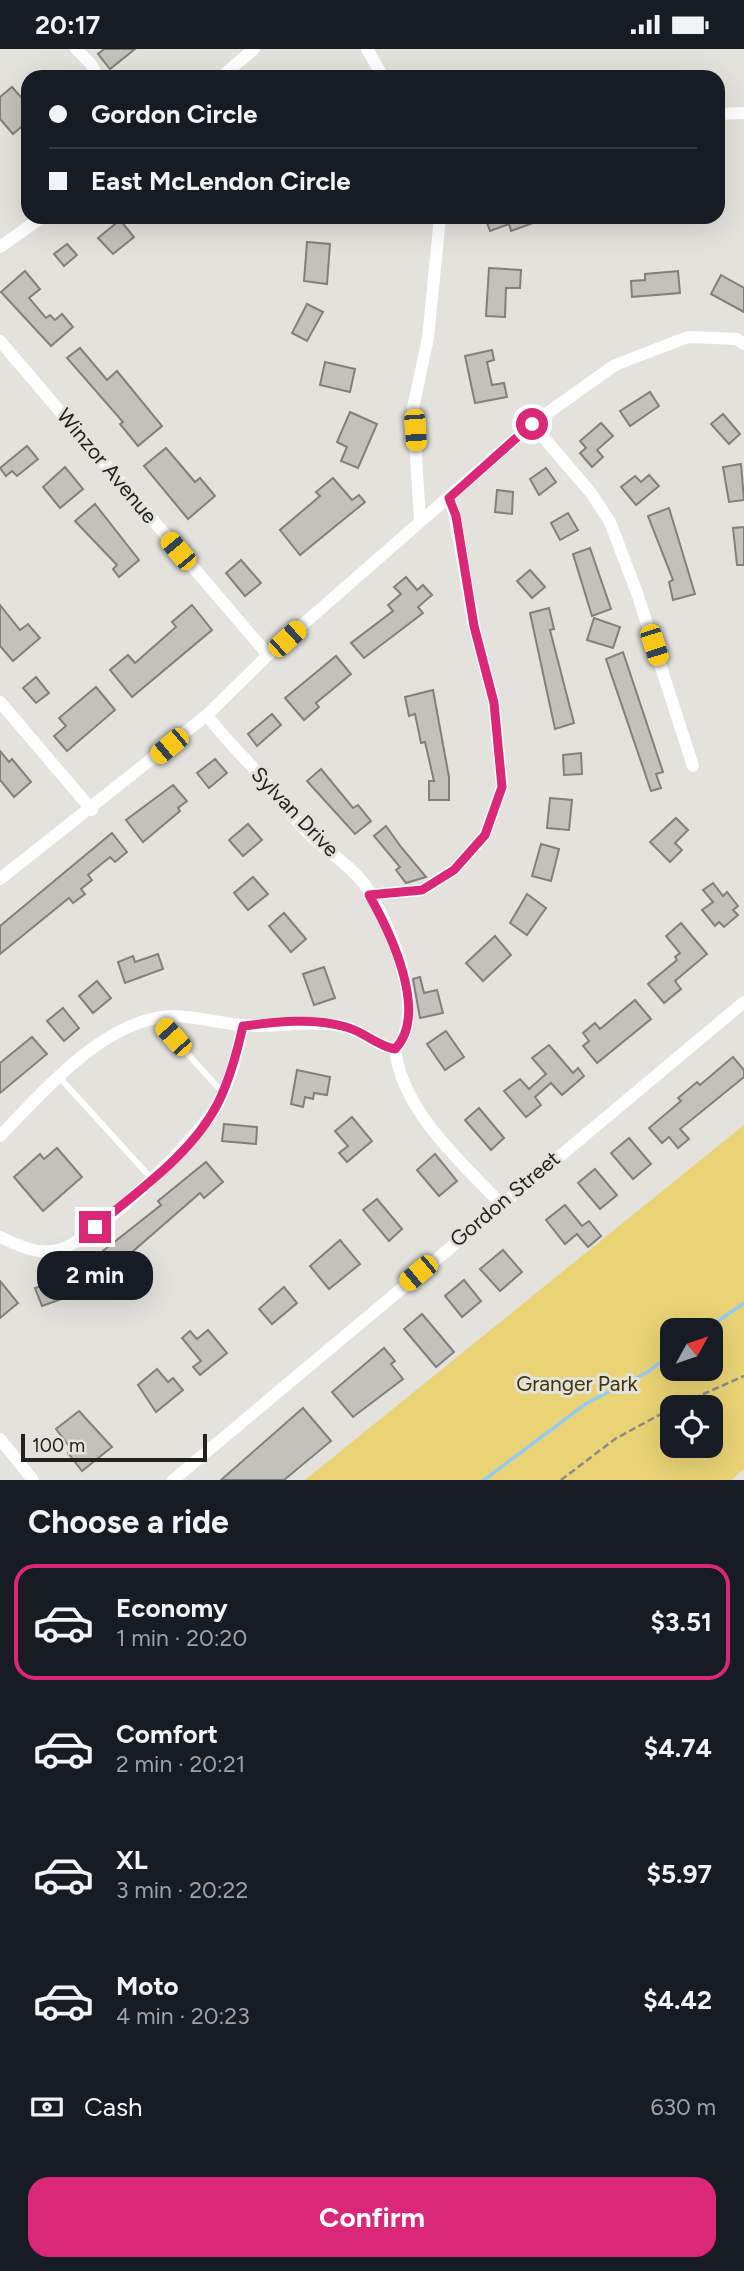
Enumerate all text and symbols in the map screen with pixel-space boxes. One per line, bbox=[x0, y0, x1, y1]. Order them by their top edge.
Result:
text: 20:17 bbox=[35, 9, 100, 41]
text: Gordon Circle bbox=[91, 98, 257, 130]
text: East McLendon Circle bbox=[91, 165, 351, 197]
street label: Winzor Avenue bbox=[52, 403, 163, 528]
car bbox=[404, 408, 427, 452]
route start bbox=[516, 408, 548, 440]
car bbox=[157, 528, 200, 574]
car bbox=[265, 617, 310, 661]
car bbox=[638, 622, 671, 668]
car bbox=[147, 724, 192, 768]
street label: Sylvan Drive bbox=[246, 761, 344, 862]
car bbox=[152, 1014, 195, 1060]
street label: Gordon Street bbox=[445, 1145, 565, 1252]
route end bbox=[79, 1211, 111, 1243]
callout: 2 min bbox=[37, 1251, 153, 1301]
car bbox=[396, 1251, 441, 1295]
text: 2 min bbox=[66, 1261, 124, 1289]
north arrow bbox=[660, 1318, 723, 1381]
map controls bbox=[660, 1318, 723, 1458]
park label: Granger Park bbox=[516, 1371, 639, 1396]
button: locate bbox=[660, 1395, 723, 1458]
scale bar bbox=[21, 1431, 206, 1463]
text: 100 m bbox=[32, 1434, 85, 1457]
text: Choose a ride bbox=[28, 1503, 229, 1541]
icon: car bbox=[32, 1591, 95, 1654]
text: Economy bbox=[116, 1592, 228, 1624]
text: $3.51 bbox=[651, 1606, 712, 1638]
text: 1 min · 20:20 bbox=[116, 1624, 247, 1652]
icon: car bbox=[32, 1717, 95, 1780]
text: Comfort bbox=[116, 1718, 218, 1750]
text: $4.74 bbox=[644, 1732, 712, 1764]
text: 2 min · 20:21 bbox=[116, 1750, 245, 1778]
icon: car bbox=[32, 1843, 95, 1906]
text: XL bbox=[116, 1844, 148, 1876]
text: $5.97 bbox=[647, 1858, 712, 1890]
text: 3 min · 20:22 bbox=[116, 1876, 248, 1904]
icon: car bbox=[32, 1969, 95, 2032]
text: Moto bbox=[116, 1970, 179, 2002]
text: $4.42 bbox=[643, 1984, 712, 2016]
text: 4 min · 20:23 bbox=[116, 2002, 250, 2030]
icon: cash bbox=[28, 2088, 66, 2126]
text: Cash bbox=[84, 2091, 143, 2123]
text: 630 m bbox=[650, 2093, 716, 2121]
button: Confirm bbox=[28, 2177, 716, 2257]

